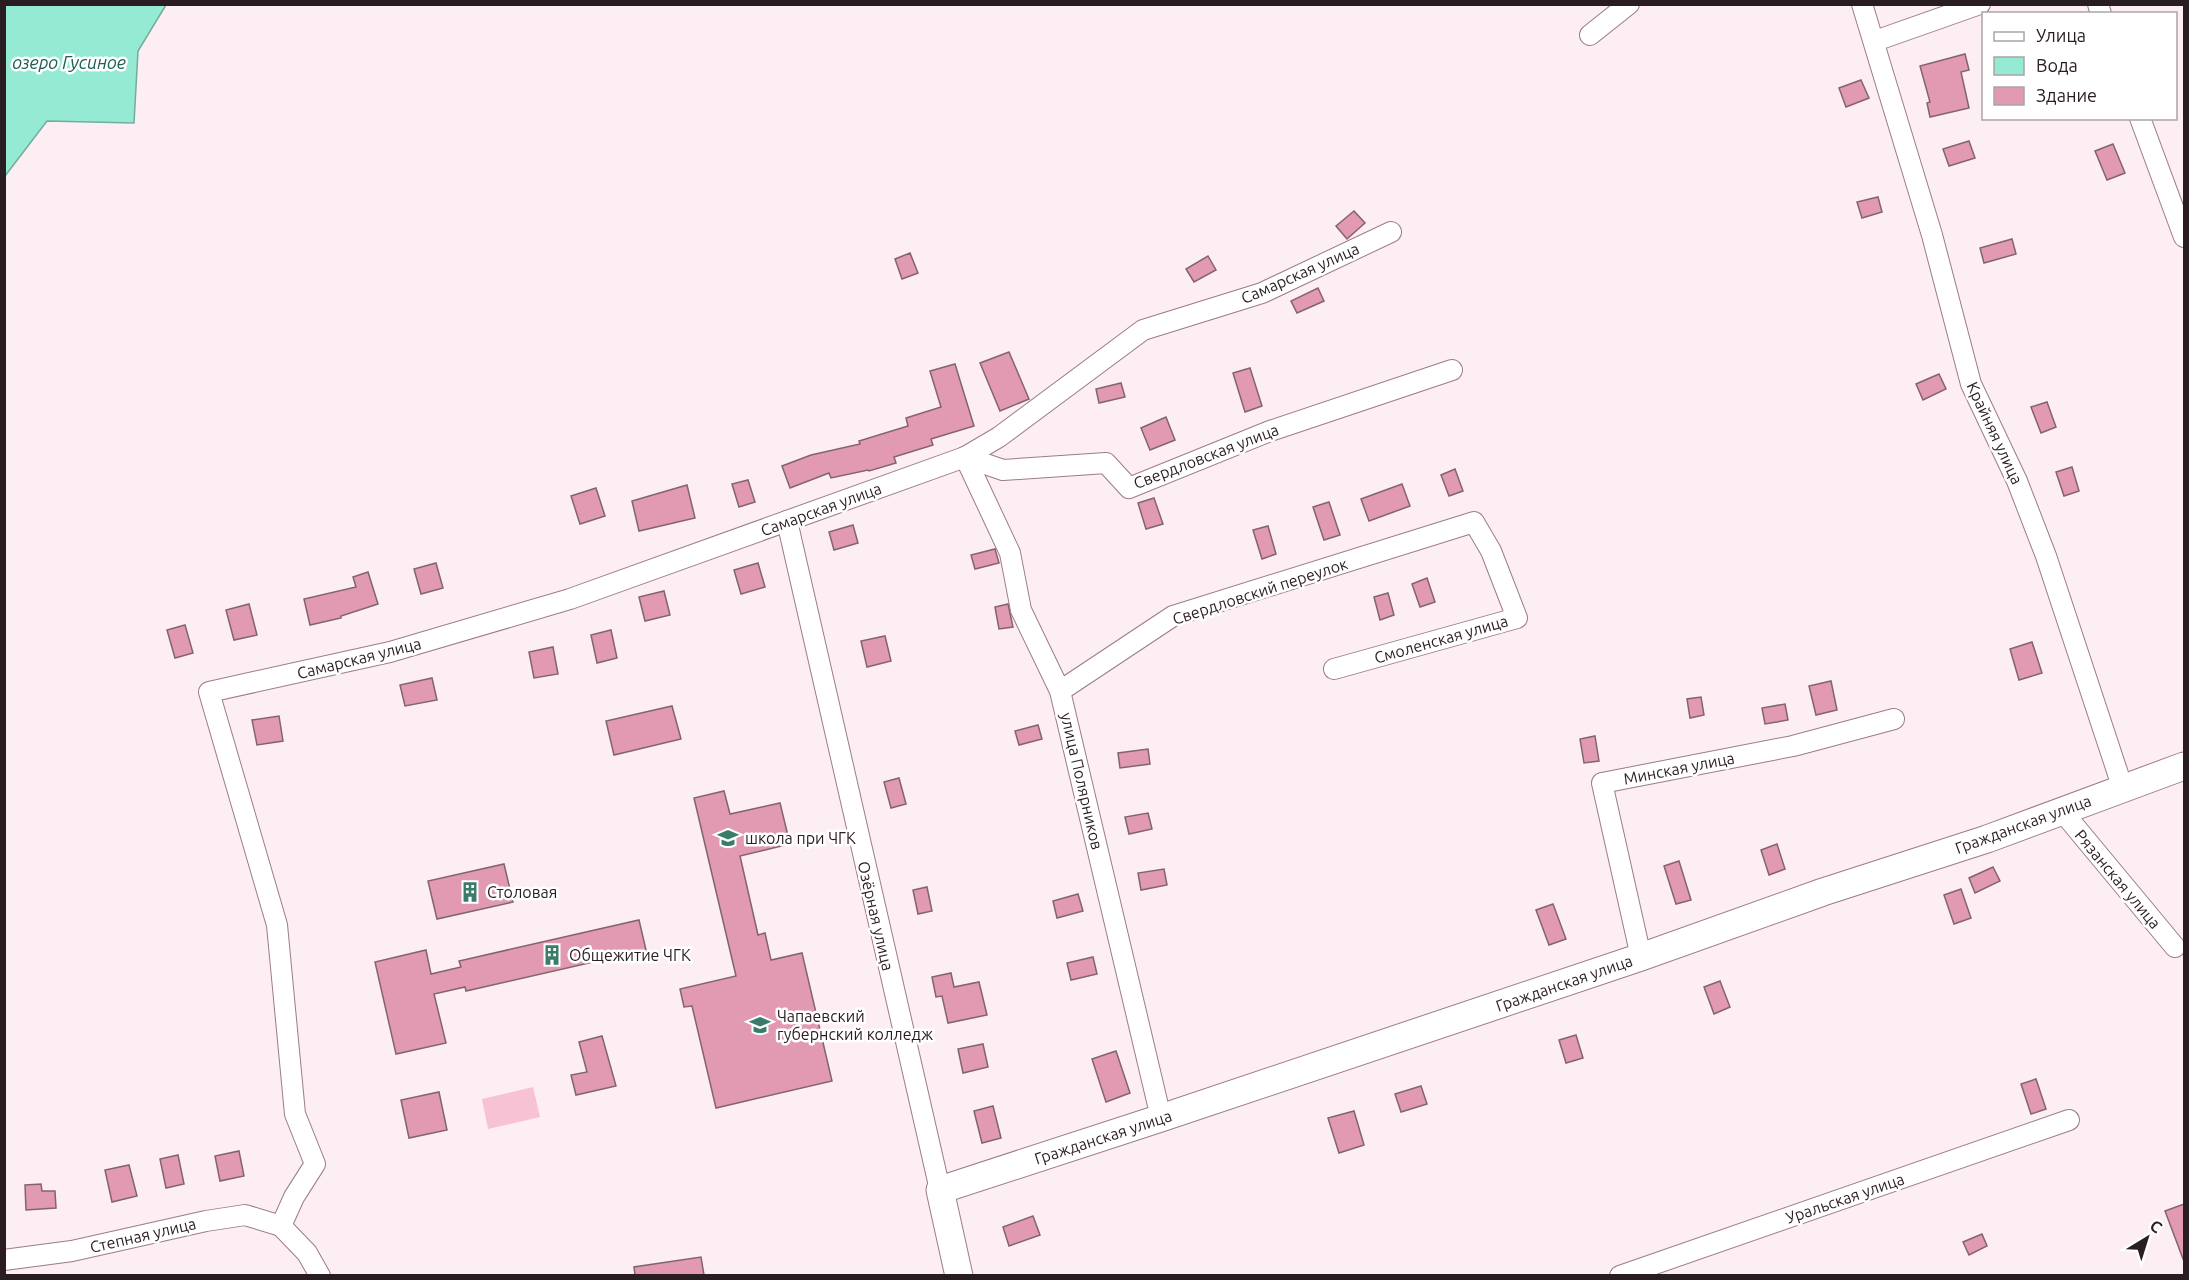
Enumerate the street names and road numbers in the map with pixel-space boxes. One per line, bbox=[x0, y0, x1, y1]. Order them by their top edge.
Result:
street label: Самарская улица bbox=[1238, 239, 1362, 307]
street label: Крайняя улица bbox=[1963, 379, 2027, 487]
street label: Свердловская улица bbox=[1131, 420, 1281, 492]
street label: Самарская улица bbox=[758, 479, 884, 539]
street label: Свердловский переулок bbox=[1170, 554, 1350, 628]
street label: Смоленская улица bbox=[1372, 611, 1510, 667]
street label: Самарская улица bbox=[295, 634, 423, 682]
street label: улица Полярников bbox=[1057, 711, 1107, 851]
street label: Минская улица bbox=[1622, 748, 1736, 788]
street label: Гражданская улица bbox=[1953, 791, 2093, 857]
street label: Рязанская улица bbox=[2071, 826, 2165, 932]
street label: Озёрная улица bbox=[855, 859, 897, 973]
street label: Гражданская улица bbox=[1493, 951, 1635, 1015]
street label: Гражданская улица bbox=[1032, 1106, 1174, 1168]
street label: Уральская улица bbox=[1783, 1169, 1907, 1227]
street label: Степная улица bbox=[88, 1214, 198, 1256]

